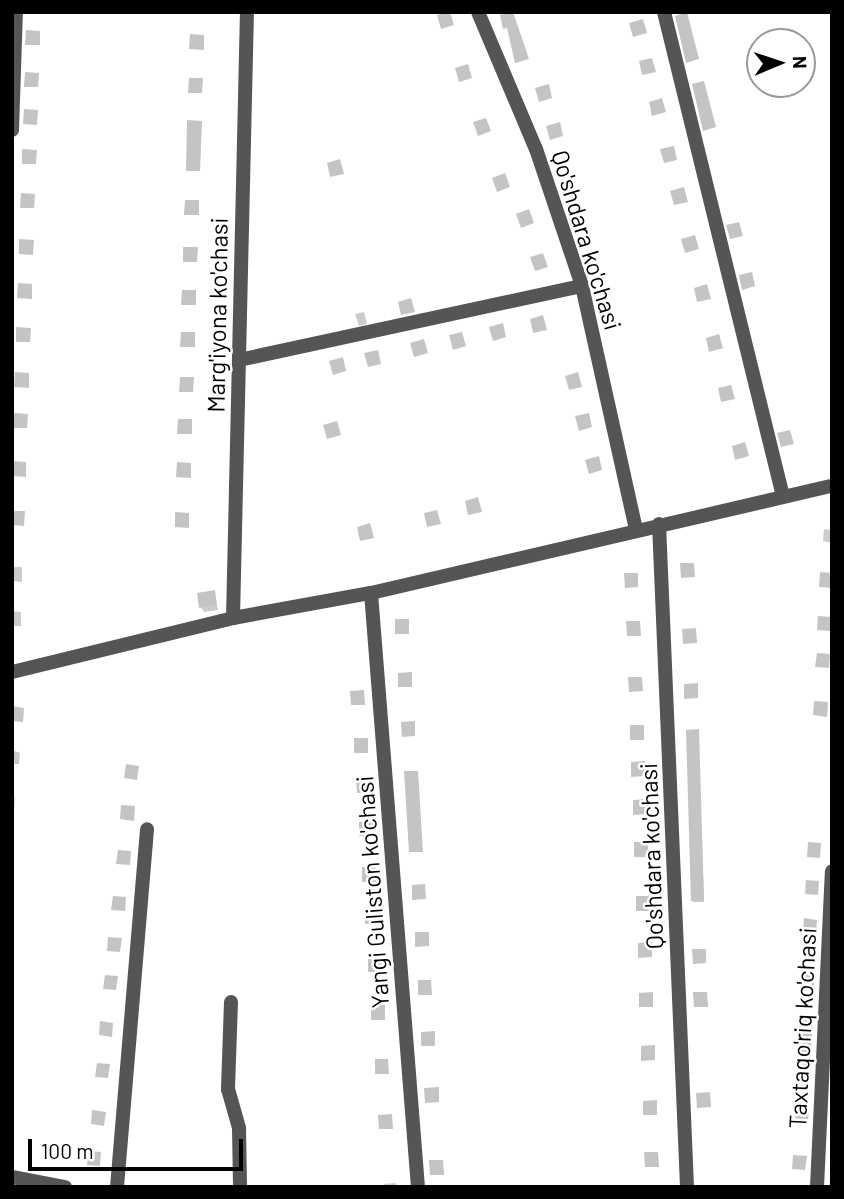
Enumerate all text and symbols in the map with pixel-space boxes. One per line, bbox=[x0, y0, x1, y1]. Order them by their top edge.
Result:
north arrow bbox=[746, 28, 816, 98]
text: N bbox=[789, 56, 812, 69]
street label: Qo'shdara ko'chasi bbox=[546, 147, 628, 333]
street label: Marg'iyona ko'chasi bbox=[201, 217, 233, 413]
street label: Qo'shdara ko'chasi bbox=[633, 762, 669, 950]
street label: Yangi Guliston ko'chasi bbox=[350, 775, 394, 1009]
street label: Taxtaqo'riq ko'chasi bbox=[782, 927, 822, 1129]
scale bar bbox=[32, 1126, 247, 1170]
text: 100 m bbox=[41, 1138, 94, 1163]

